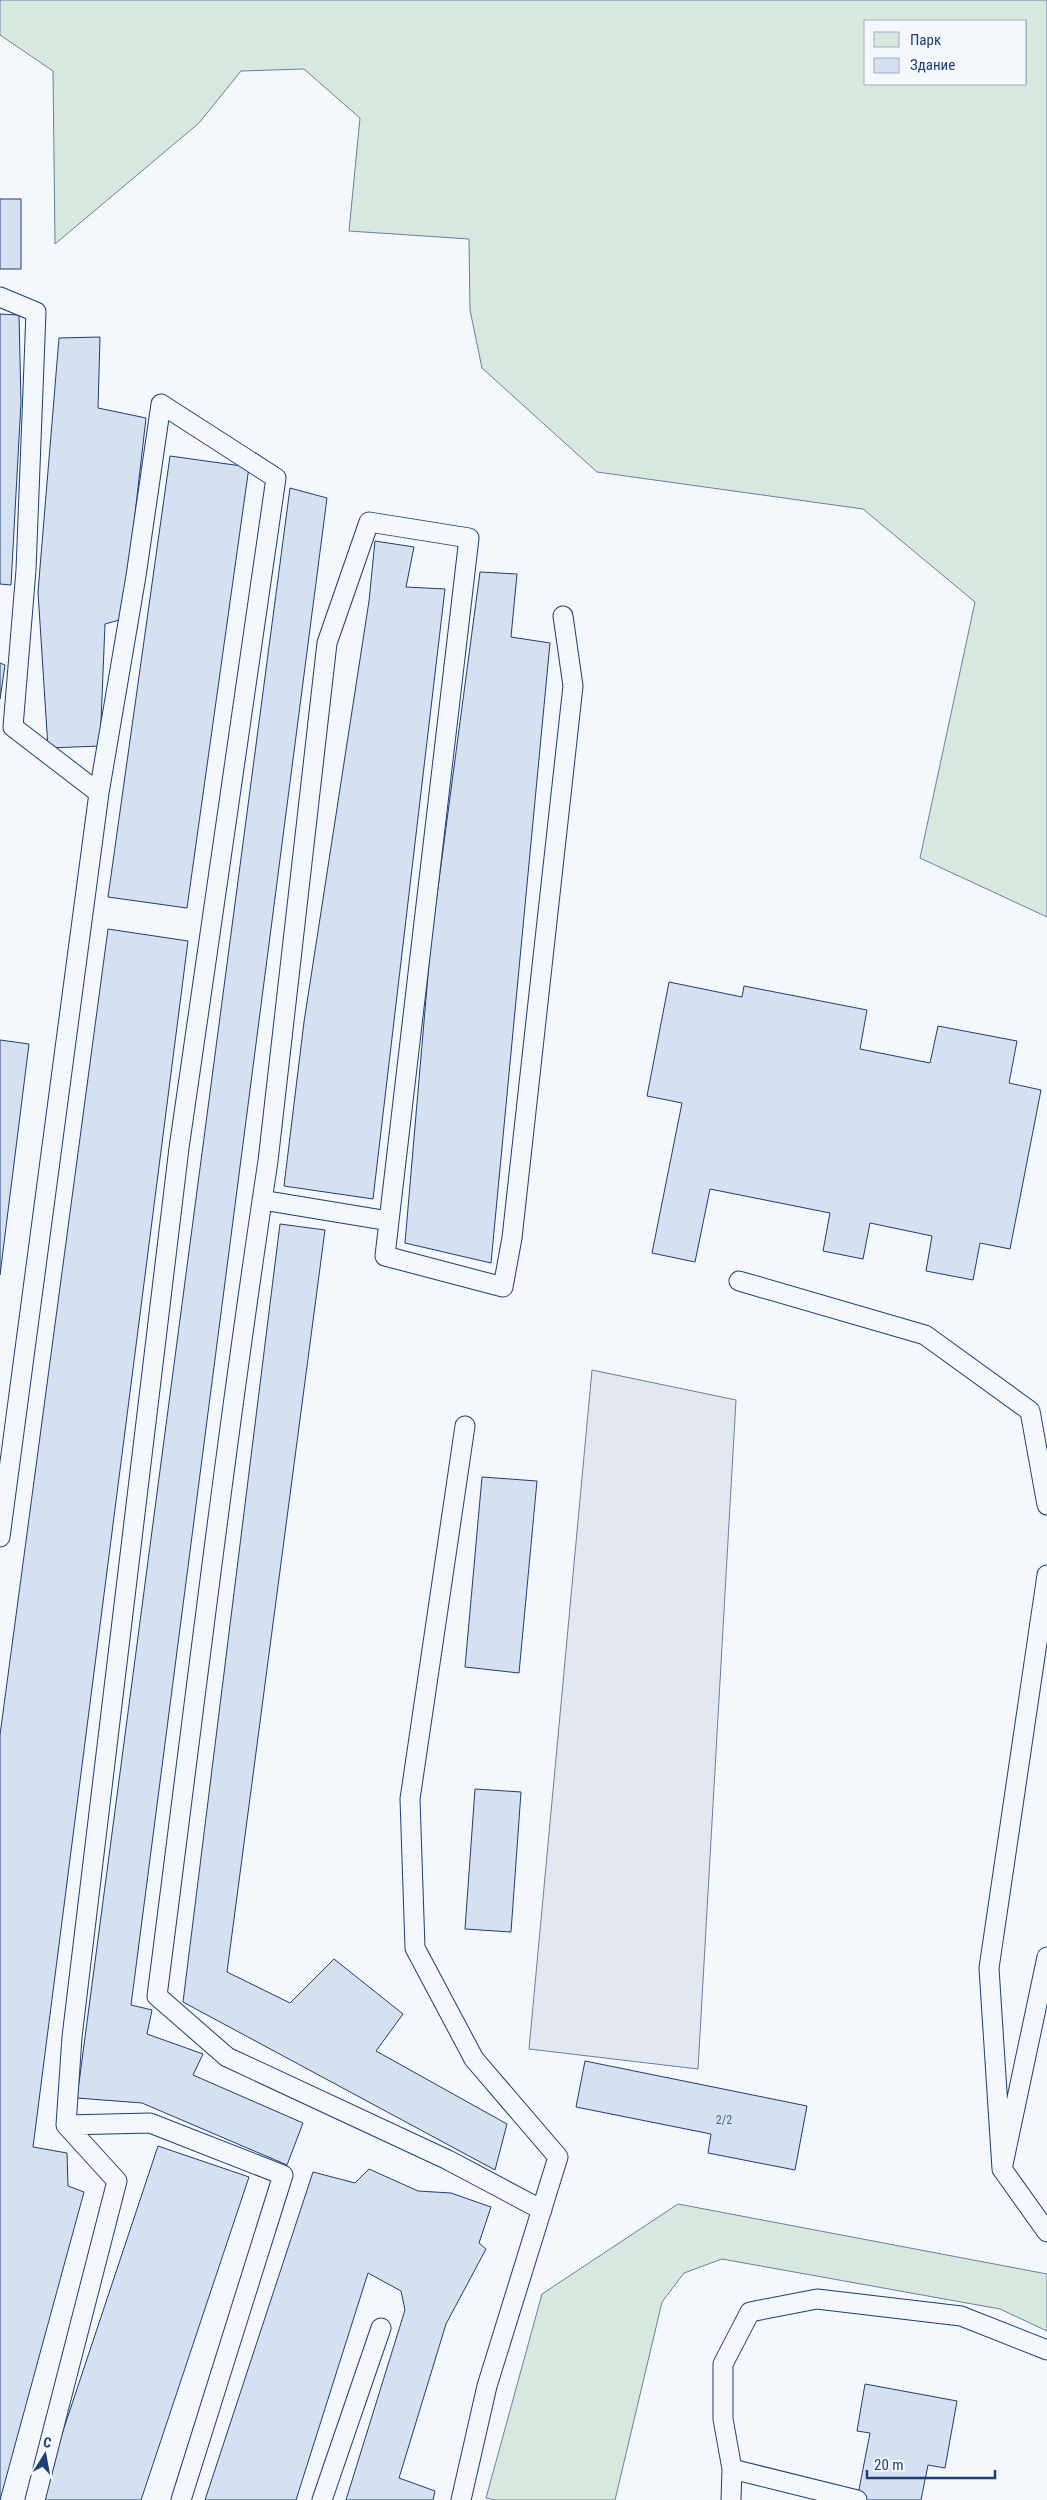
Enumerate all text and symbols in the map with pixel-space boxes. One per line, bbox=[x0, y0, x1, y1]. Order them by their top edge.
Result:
legend bbox=[864, 20, 1027, 85]
text: Парк bbox=[910, 31, 941, 49]
text: Здание bbox=[910, 56, 955, 74]
house number: 2/2 bbox=[716, 2113, 732, 2127]
north arrow bbox=[20, 2430, 70, 2480]
text: С bbox=[42, 2434, 53, 2451]
scale bar bbox=[867, 2448, 994, 2480]
text: 20 m bbox=[874, 2456, 904, 2474]

